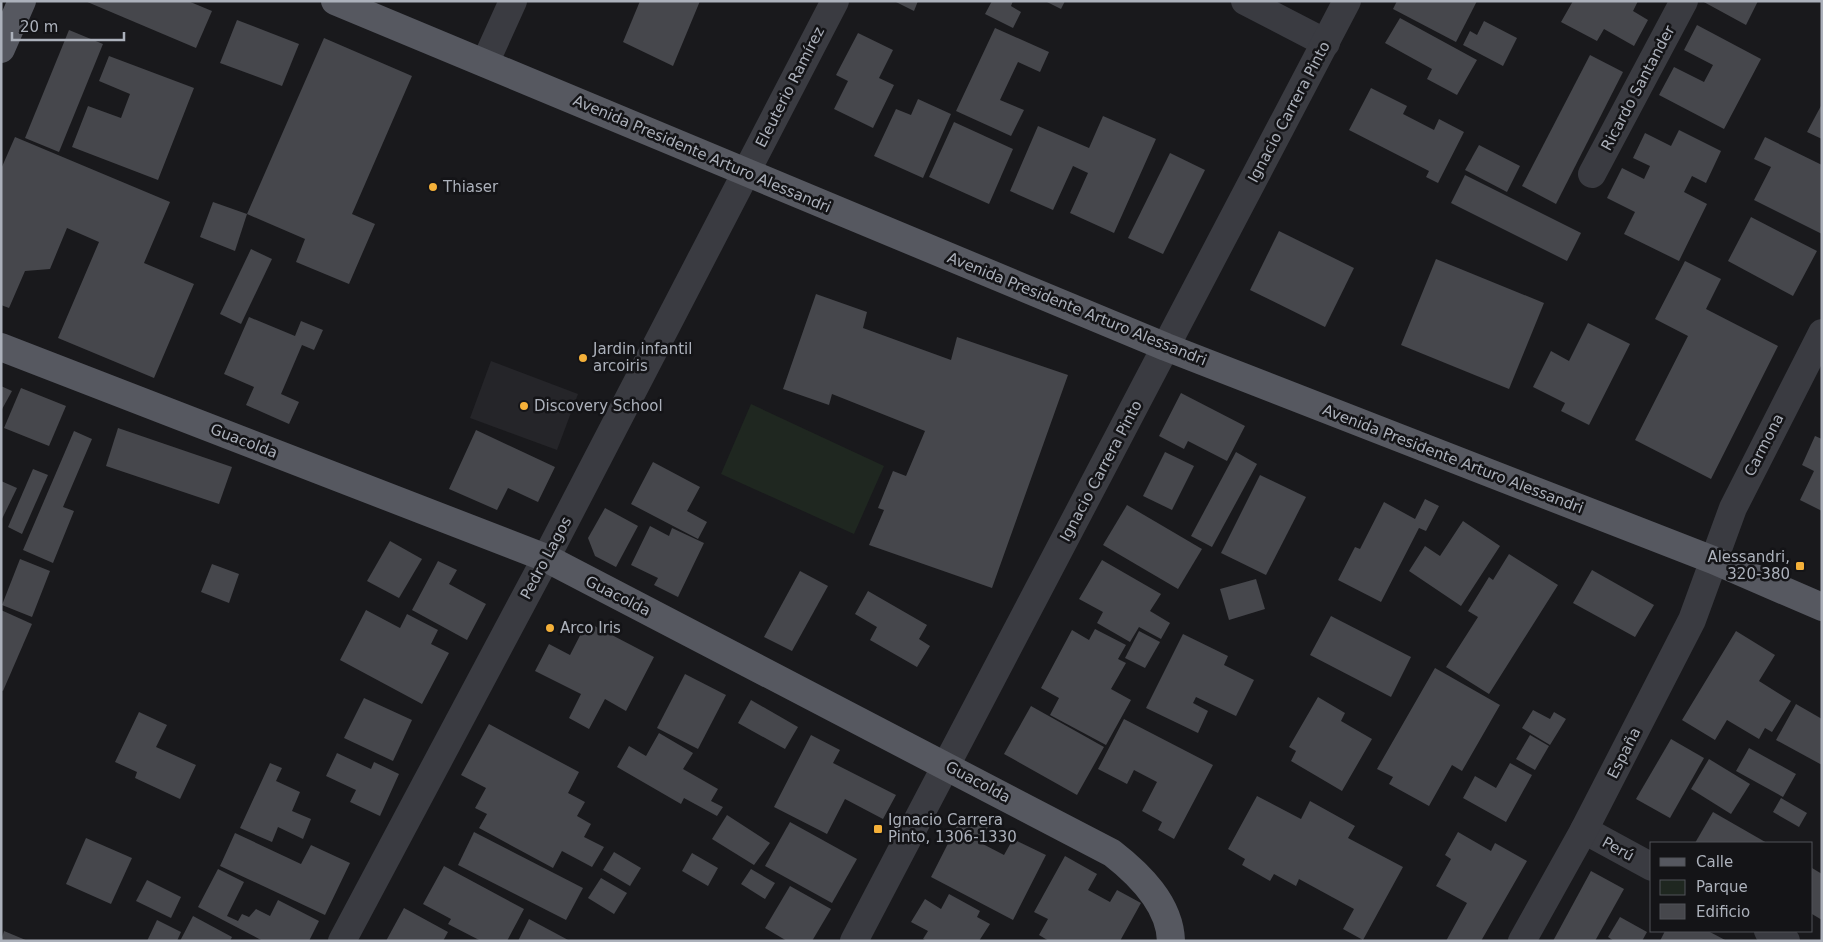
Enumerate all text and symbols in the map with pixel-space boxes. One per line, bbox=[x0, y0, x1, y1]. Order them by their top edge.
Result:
scale bar bbox=[12, 10, 125, 42]
text: 20 m bbox=[20, 18, 58, 36]
street label: Ricardo Santander bbox=[1597, 22, 1679, 154]
street label: Eleuterio Ramírez bbox=[752, 24, 828, 150]
street label: Ignacio Carrera Pinto bbox=[1244, 38, 1334, 186]
street label: Avenida Presidente Arturo Alessandri bbox=[571, 91, 833, 217]
place label: Thiaser bbox=[442, 178, 499, 196]
marker: Thiaser bbox=[427, 181, 439, 193]
street label: Avenida Presidente Arturo Alessandri bbox=[945, 249, 1209, 369]
place label: Jardin infantil arcoiris bbox=[592, 340, 692, 375]
marker: Jardin infantil arcoiris bbox=[577, 352, 589, 364]
place label: Discovery School bbox=[534, 397, 663, 415]
street label: Ignacio Carrera Pinto bbox=[1056, 397, 1146, 545]
marker: Discovery School bbox=[518, 400, 530, 412]
street label: Avenida Presidente Arturo Alessandri bbox=[1320, 401, 1586, 517]
street label: Carmona bbox=[1741, 411, 1787, 479]
street label: Guacolda bbox=[208, 420, 280, 462]
street label: Pedro Lagos bbox=[517, 513, 575, 602]
place label: Alessandri, 320-380 bbox=[1707, 548, 1790, 583]
marker: Alessandri, 320-380 bbox=[1794, 560, 1806, 572]
street label: Guacolda bbox=[582, 572, 654, 620]
place label: Arco Iris bbox=[560, 619, 621, 637]
marker: Arco Iris bbox=[544, 622, 556, 634]
street label: España bbox=[1604, 725, 1644, 781]
street label: Guacolda bbox=[943, 757, 1013, 807]
place label: Ignacio Carrera Pinto, 1306-1330 bbox=[888, 811, 1017, 846]
marker: Ignacio Carrera Pinto, 1306-1330 bbox=[872, 823, 884, 835]
street label: Perú bbox=[1599, 833, 1637, 865]
legend bbox=[1650, 842, 1813, 932]
text: Calle bbox=[1696, 853, 1733, 871]
text: Parque bbox=[1696, 878, 1748, 896]
text: Edificio bbox=[1696, 903, 1750, 921]

